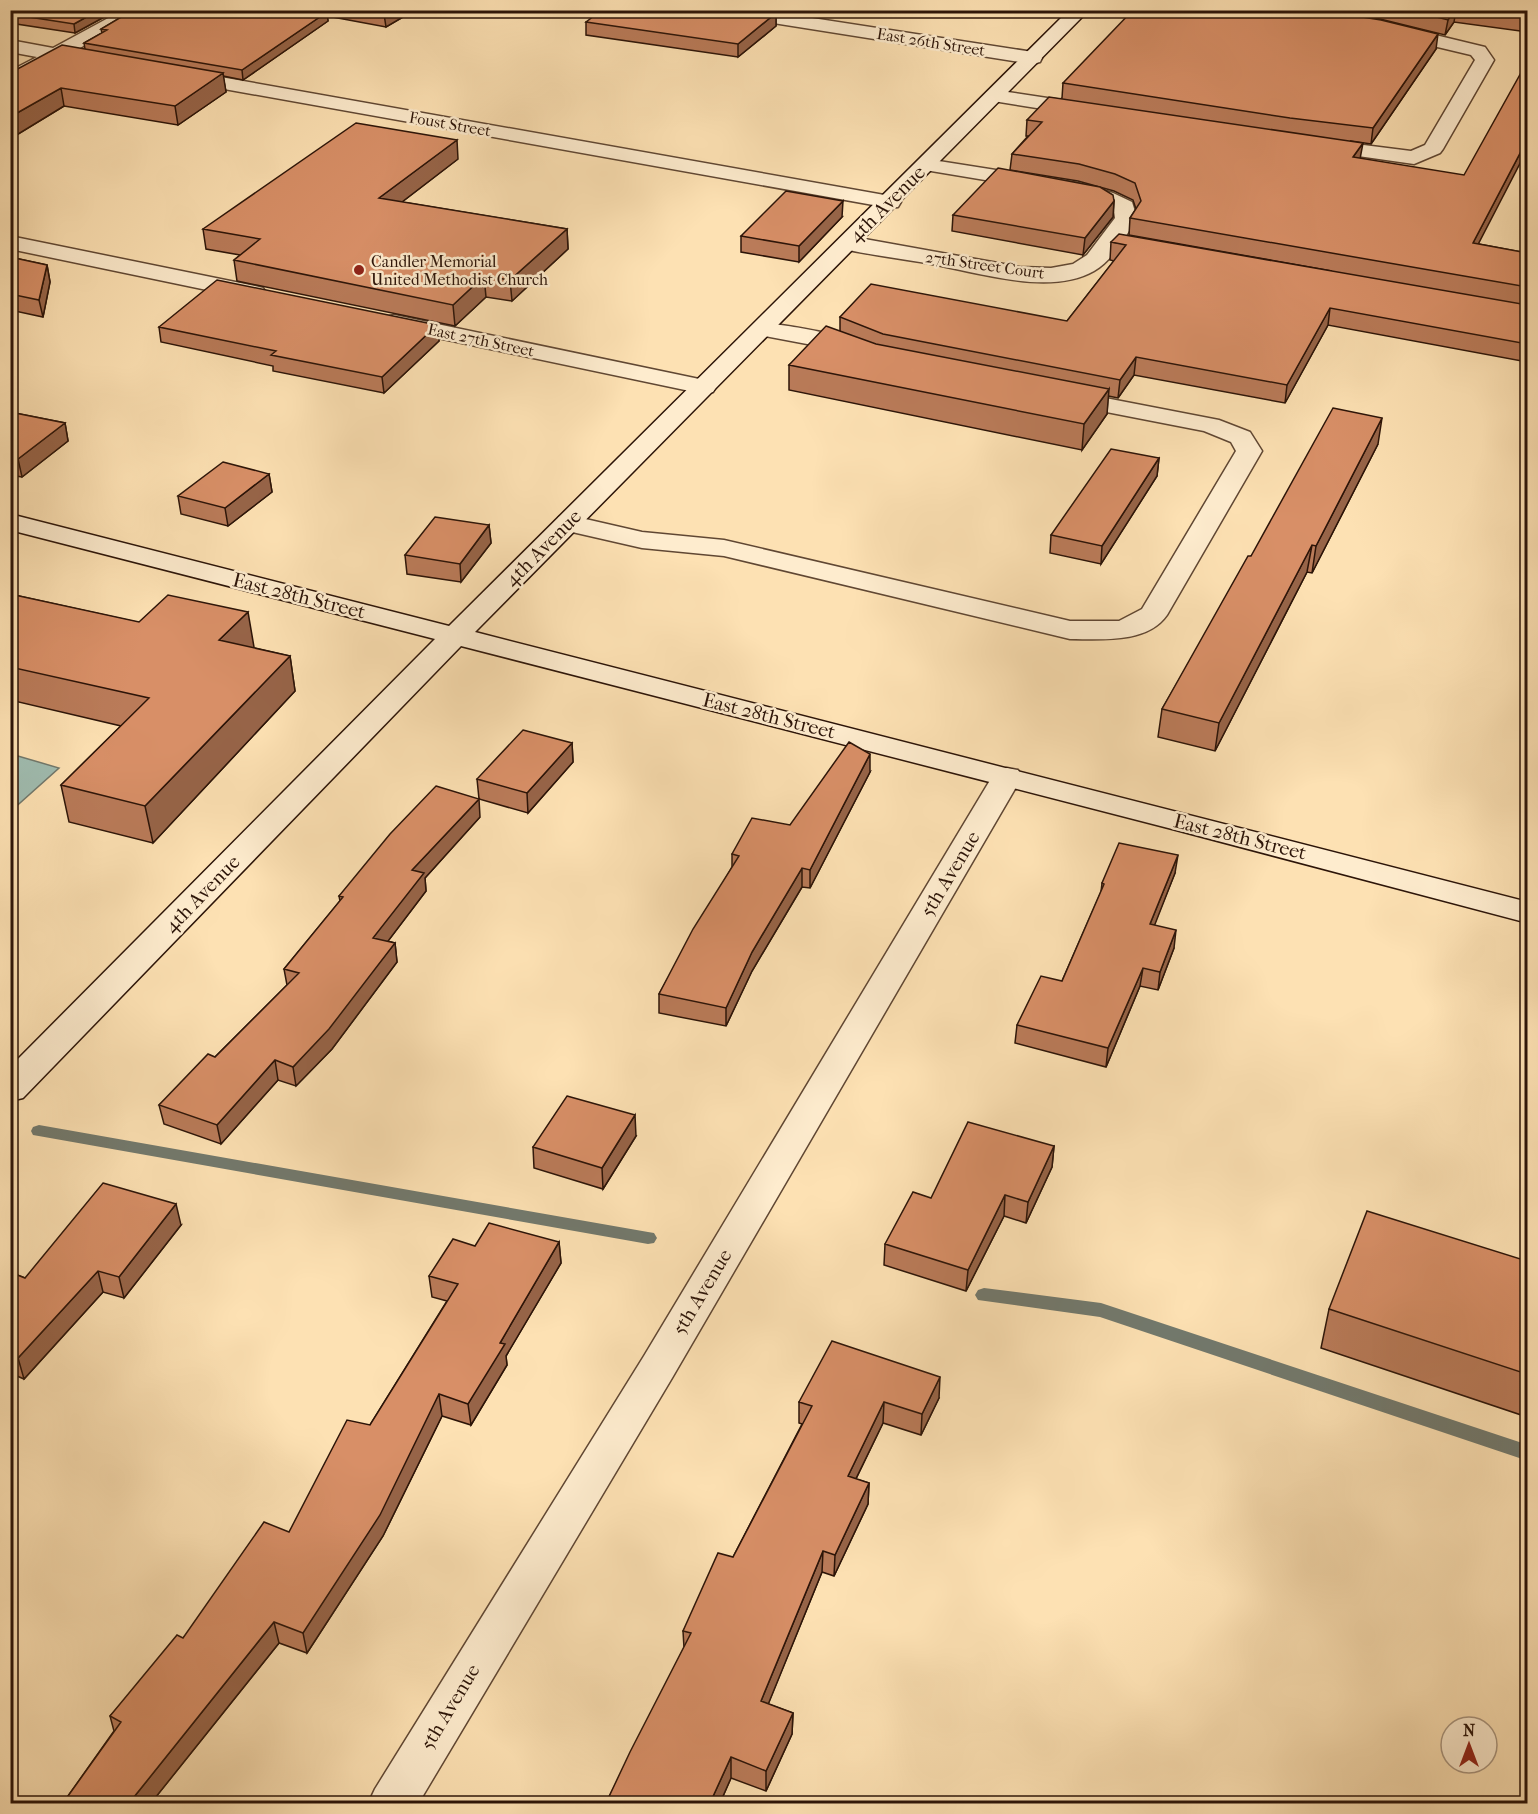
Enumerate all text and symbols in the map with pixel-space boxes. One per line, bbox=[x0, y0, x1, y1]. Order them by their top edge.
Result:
street label: East 26th Street bbox=[875, 24, 987, 60]
street label: Foust Street bbox=[408, 107, 493, 141]
street label: 4th Avenue bbox=[844, 161, 930, 247]
street label: 27th Street Court bbox=[924, 247, 1046, 283]
place label: Candler Memorial United Methodist Church bbox=[371, 252, 548, 289]
marker: Candler Memorial United Methodist Church bbox=[352, 263, 366, 277]
street label: East 27th Street bbox=[426, 319, 536, 361]
street label: 4th Avenue bbox=[500, 505, 586, 591]
street label: East 28th Street bbox=[230, 568, 368, 624]
street label: East 28th Street bbox=[700, 688, 838, 744]
street label: East 28th Street bbox=[1171, 809, 1309, 865]
street label: 5th Avenue bbox=[915, 827, 985, 921]
street label: 4th Avenue bbox=[159, 850, 245, 938]
street label: 5th Avenue bbox=[667, 1245, 737, 1339]
street label: 5th Avenue bbox=[415, 1660, 485, 1754]
north arrow bbox=[1439, 1715, 1499, 1775]
text: N bbox=[1463, 1721, 1476, 1740]

